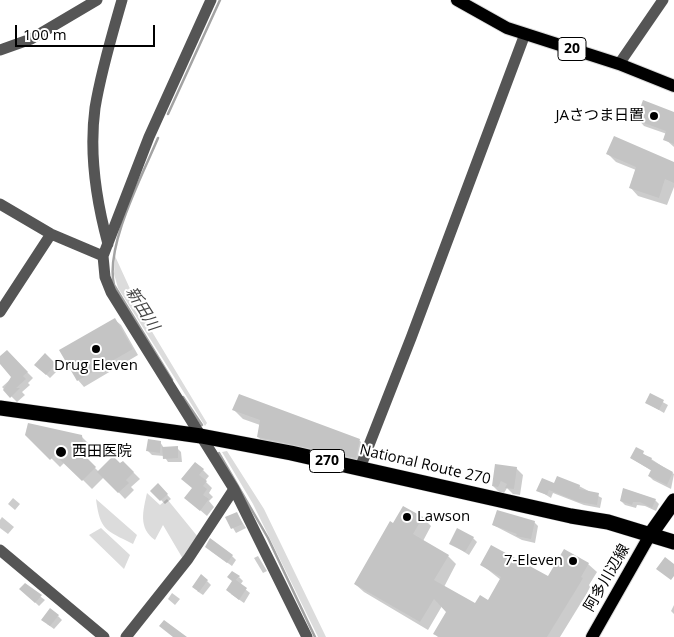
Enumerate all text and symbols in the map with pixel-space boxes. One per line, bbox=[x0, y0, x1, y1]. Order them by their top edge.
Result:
scale bar bbox=[18, 15, 158, 47]
text: 100 m bbox=[23, 24, 67, 44]
road number: 20 bbox=[558, 38, 586, 61]
place label: JAさつま日置 bbox=[555, 107, 644, 125]
marker: JAさつま日置 bbox=[648, 110, 660, 122]
water label: 新田川 bbox=[121, 284, 163, 334]
marker: Drug Eleven bbox=[90, 343, 102, 355]
place label: Drug Eleven bbox=[54, 357, 138, 375]
street label: National Route 270 bbox=[358, 441, 492, 489]
place label: 西田医院 bbox=[72, 443, 132, 461]
marker: 西田医院 bbox=[54, 445, 68, 459]
road number: 270 bbox=[310, 450, 344, 472]
place label: Lawson bbox=[417, 508, 470, 526]
marker: Lawson bbox=[401, 511, 413, 523]
street label: 阿多川辺線 bbox=[580, 541, 634, 615]
place label: 7-Eleven bbox=[504, 552, 563, 570]
marker: 7-Eleven bbox=[567, 555, 579, 567]

